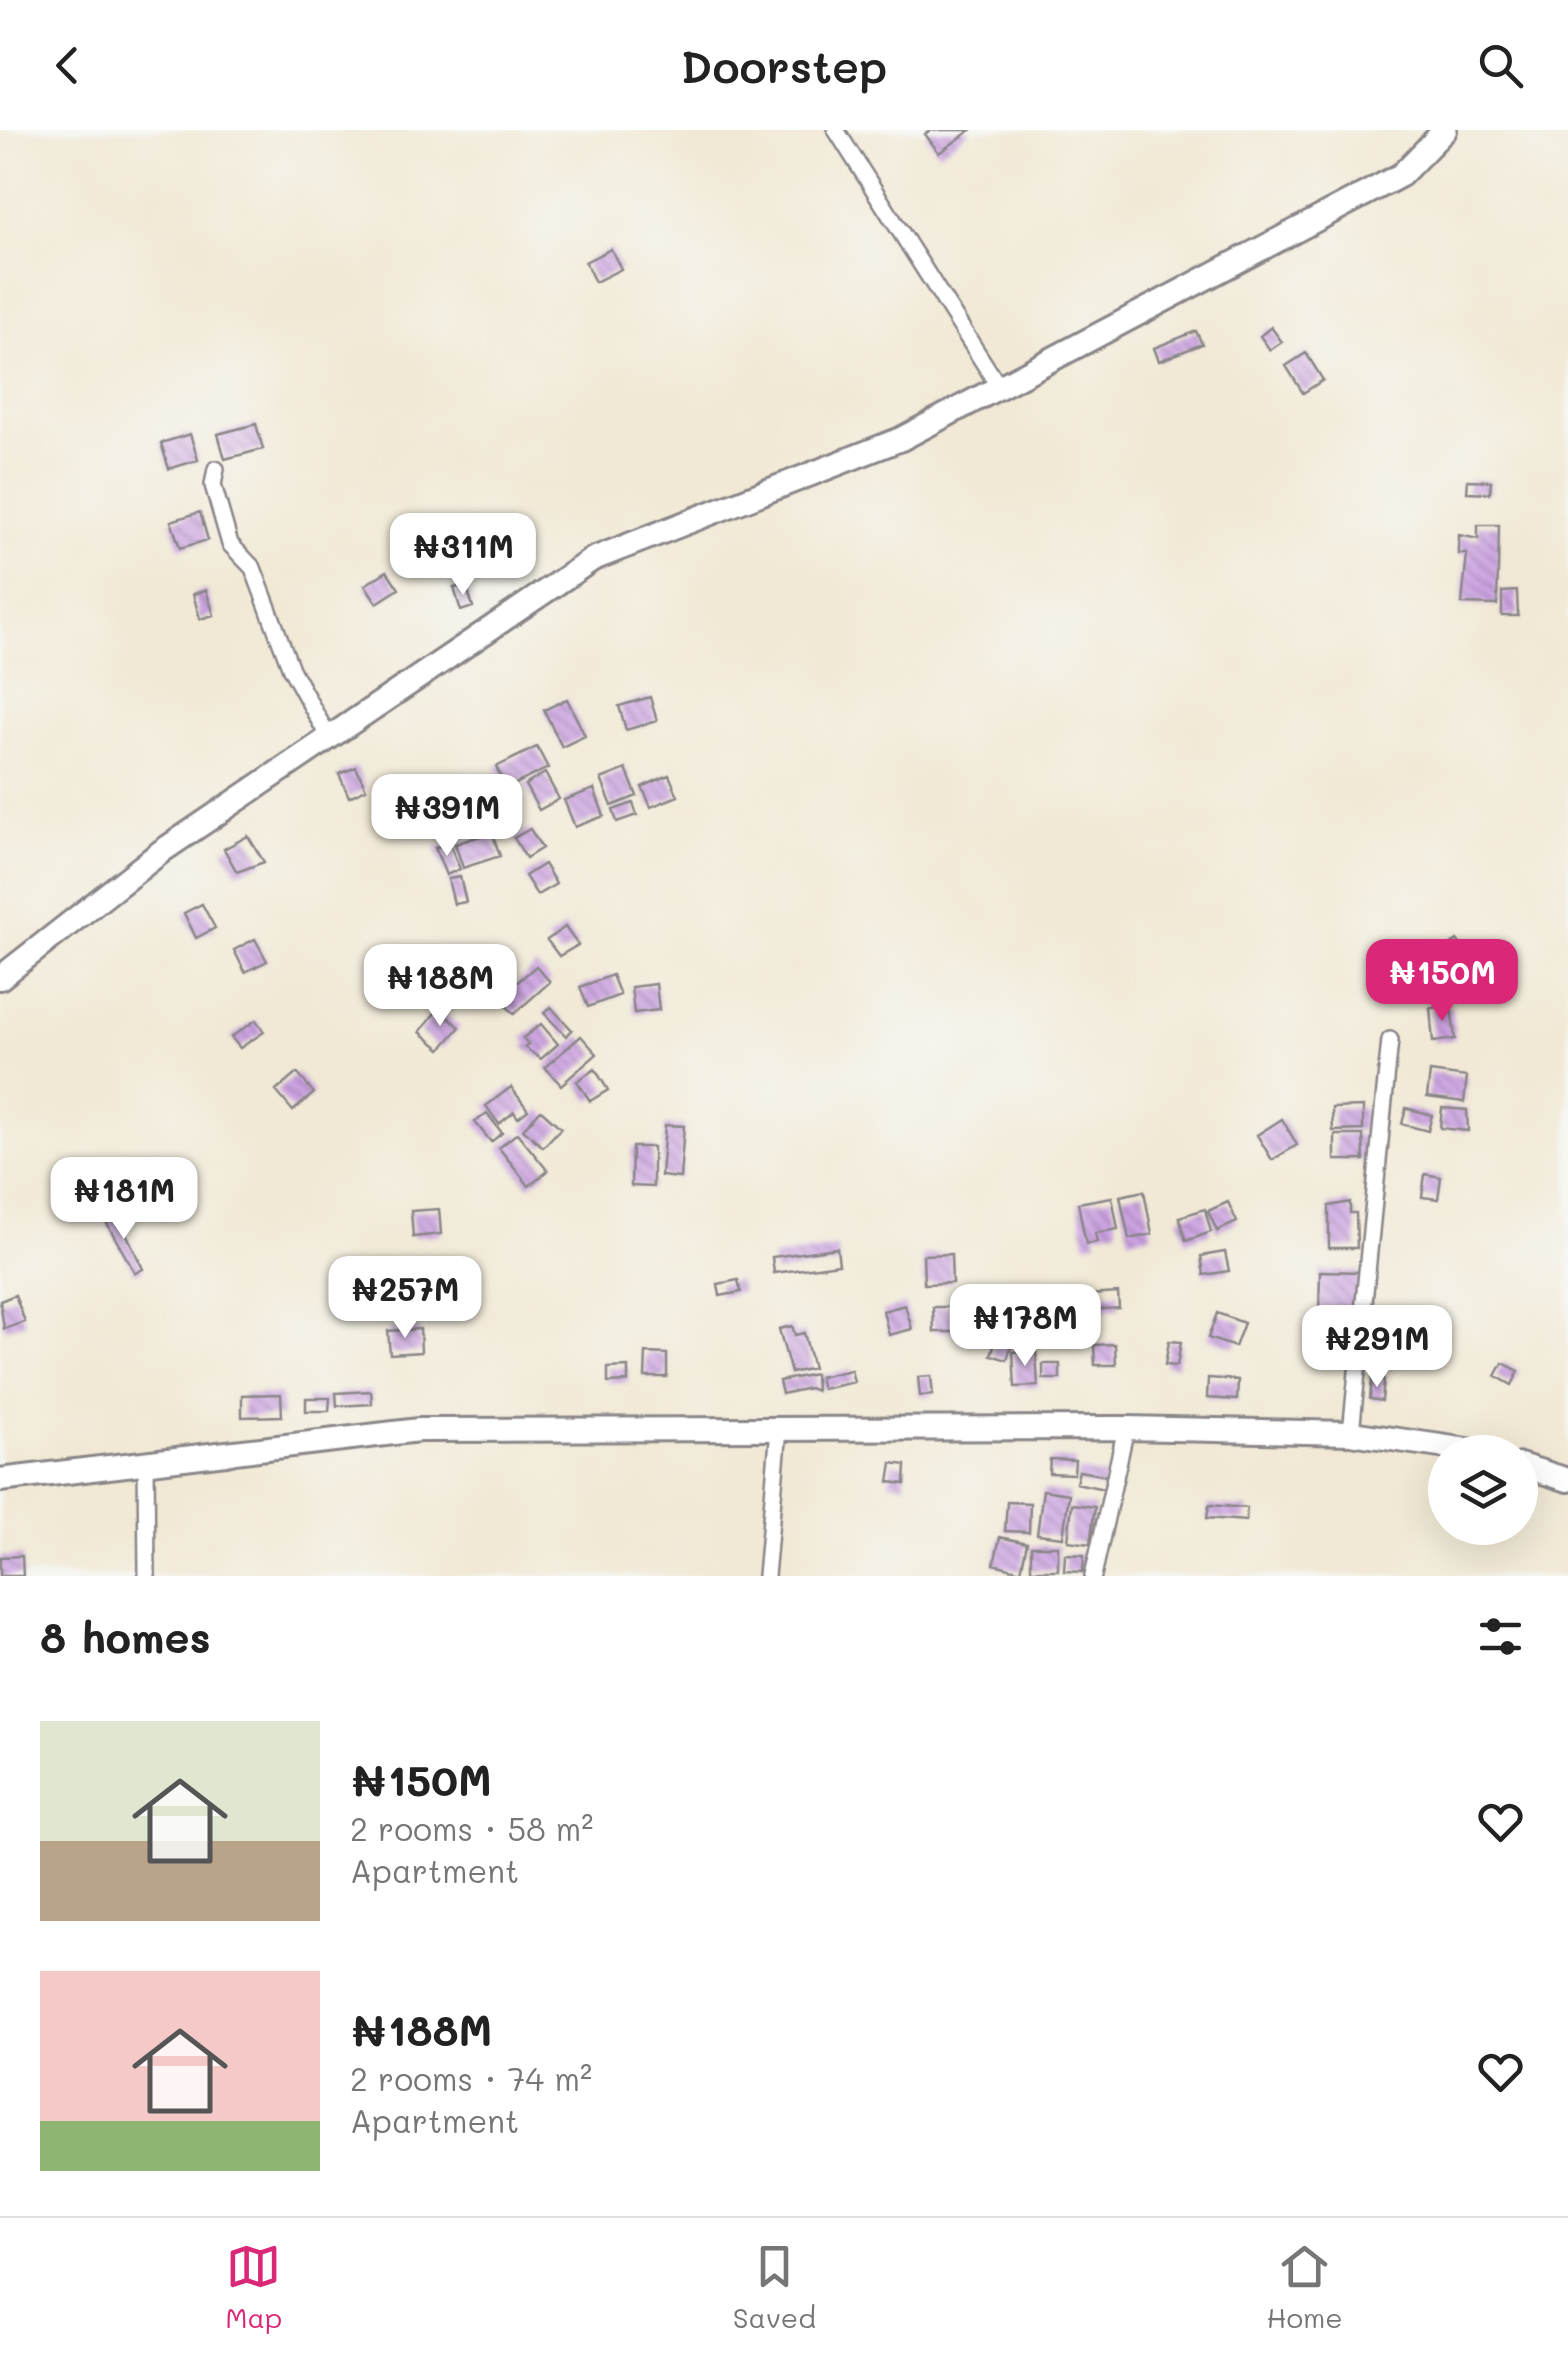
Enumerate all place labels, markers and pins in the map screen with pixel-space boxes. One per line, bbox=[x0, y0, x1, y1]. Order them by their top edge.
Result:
pin: ₦311M bbox=[393, 513, 533, 598]
pin: ₦391M bbox=[377, 774, 517, 859]
pin: ₦150M bbox=[1372, 939, 1512, 1024]
pin: ₦188M bbox=[370, 944, 510, 1029]
pin: ₦181M bbox=[54, 1157, 194, 1242]
pin: ₦257M bbox=[335, 1256, 475, 1341]
pin: ₦178M bbox=[955, 1284, 1095, 1369]
pin: ₦291M bbox=[1307, 1305, 1447, 1390]

